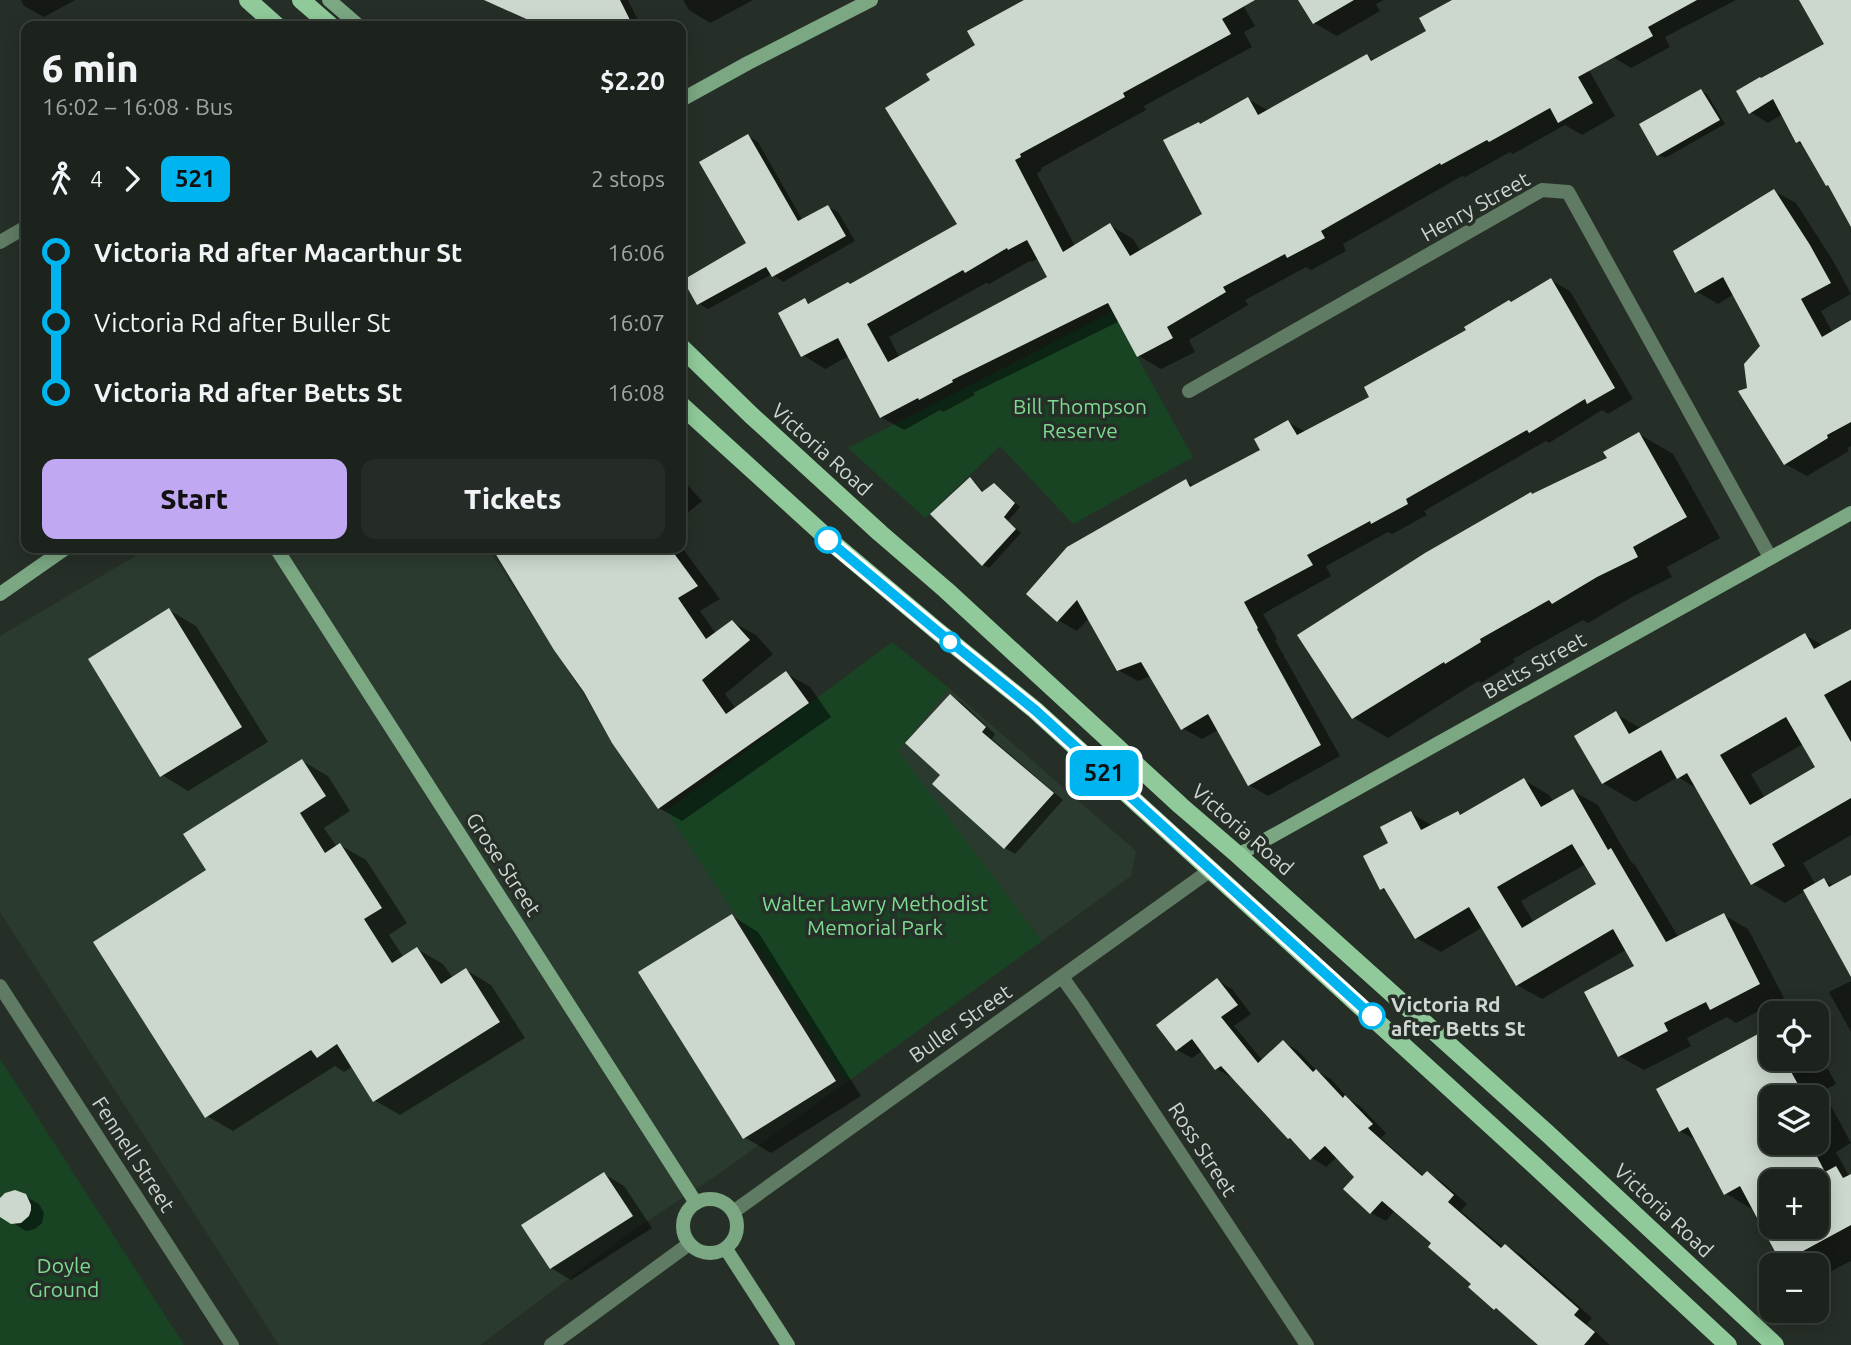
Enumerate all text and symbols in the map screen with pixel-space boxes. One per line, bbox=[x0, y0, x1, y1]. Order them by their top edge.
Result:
text: 6 min bbox=[42, 47, 139, 89]
text: $2.20 bbox=[600, 66, 665, 95]
text: 16:02 – 16:08 · Bus bbox=[42, 94, 233, 119]
icon: walk bbox=[42, 160, 80, 198]
icon: forward bbox=[113, 160, 151, 198]
text: 521 bbox=[175, 165, 216, 192]
text: 4 bbox=[90, 166, 103, 191]
text: 2 stops bbox=[591, 166, 665, 191]
street label: Henry Street bbox=[1417, 166, 1533, 246]
text: Victoria Rd after Macarthur St bbox=[94, 238, 462, 267]
text: 16:06 bbox=[607, 240, 665, 265]
text: Victoria Rd after Buller St bbox=[94, 308, 391, 337]
text: 16:07 bbox=[607, 310, 665, 335]
text: Victoria Rd after Betts St bbox=[94, 378, 402, 407]
text: 16:08 bbox=[607, 380, 665, 405]
park label: Bill Thompson Reserve bbox=[1013, 394, 1147, 442]
street label: Victoria Road bbox=[767, 398, 877, 500]
button: Start bbox=[42, 459, 347, 539]
button: Tickets bbox=[361, 459, 665, 539]
unlabelled marker bbox=[815, 527, 841, 553]
street label: Betts Street bbox=[1478, 627, 1590, 703]
unlabelled marker bbox=[940, 632, 960, 652]
line badge: 521 bbox=[1064, 750, 1144, 796]
text: 521 bbox=[1084, 759, 1124, 786]
street label: Victoria Road bbox=[1187, 778, 1299, 880]
street label: Grose Street bbox=[462, 808, 546, 920]
park label: Walter Lawry Methodist Memorial Park bbox=[762, 891, 988, 939]
street label: Buller Street bbox=[904, 979, 1016, 1067]
place label: Victoria Rd after Betts St bbox=[1391, 992, 1525, 1040]
map controls bbox=[1759, 1001, 1829, 1323]
button: locate bbox=[1759, 1001, 1829, 1071]
marker: Victoria Rd after Betts St bbox=[1359, 1003, 1385, 1029]
button: layers bbox=[1759, 1085, 1829, 1155]
street label: Fennell Street bbox=[88, 1092, 180, 1216]
street label: Ross Street bbox=[1164, 1098, 1242, 1200]
street label: Victoria Road bbox=[1610, 1158, 1718, 1262]
button: + bbox=[1759, 1169, 1829, 1239]
park label: Doyle Ground bbox=[29, 1253, 99, 1301]
button: − bbox=[1759, 1253, 1829, 1323]

